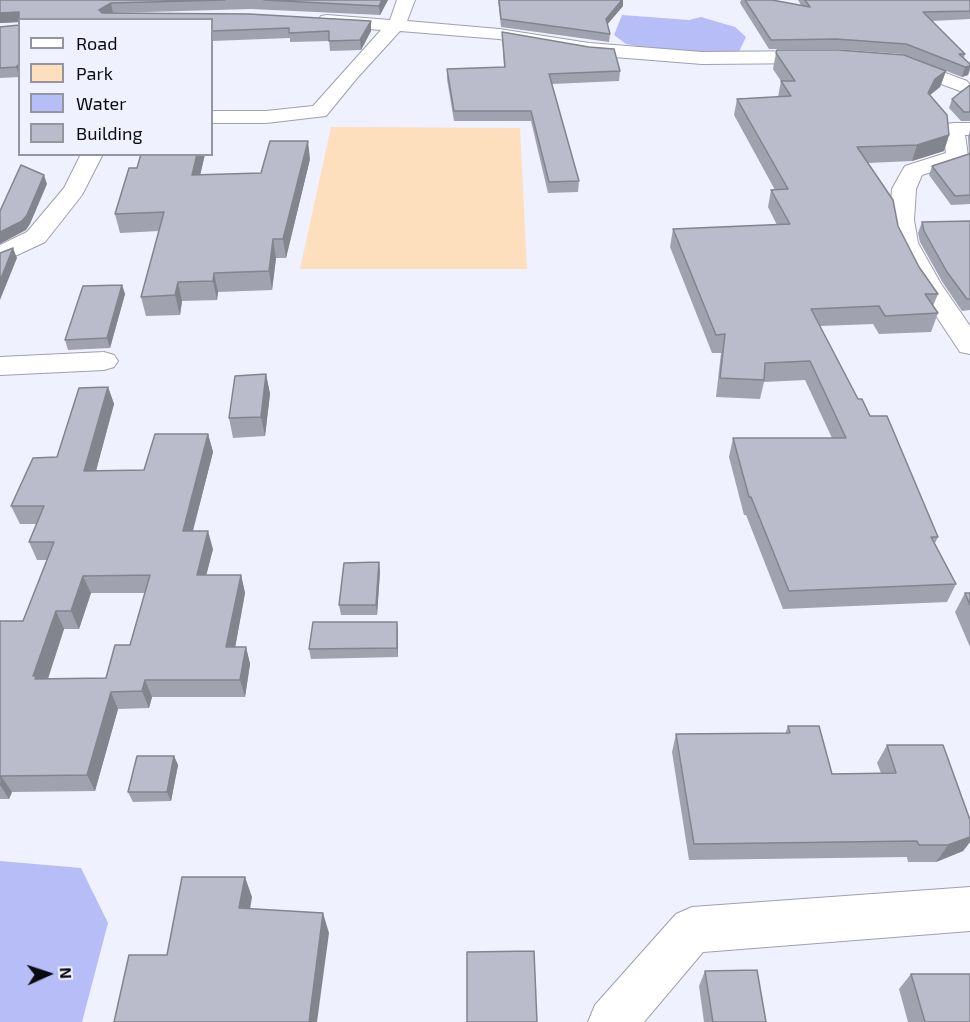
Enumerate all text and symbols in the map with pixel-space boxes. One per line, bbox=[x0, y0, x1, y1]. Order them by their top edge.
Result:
legend bbox=[18, 18, 213, 156]
text: Road bbox=[76, 32, 117, 54]
text: Park bbox=[76, 62, 113, 84]
text: Water bbox=[76, 92, 126, 114]
text: Building bbox=[76, 122, 143, 144]
north arrow bbox=[18, 944, 78, 1004]
text: N bbox=[57, 967, 76, 979]

